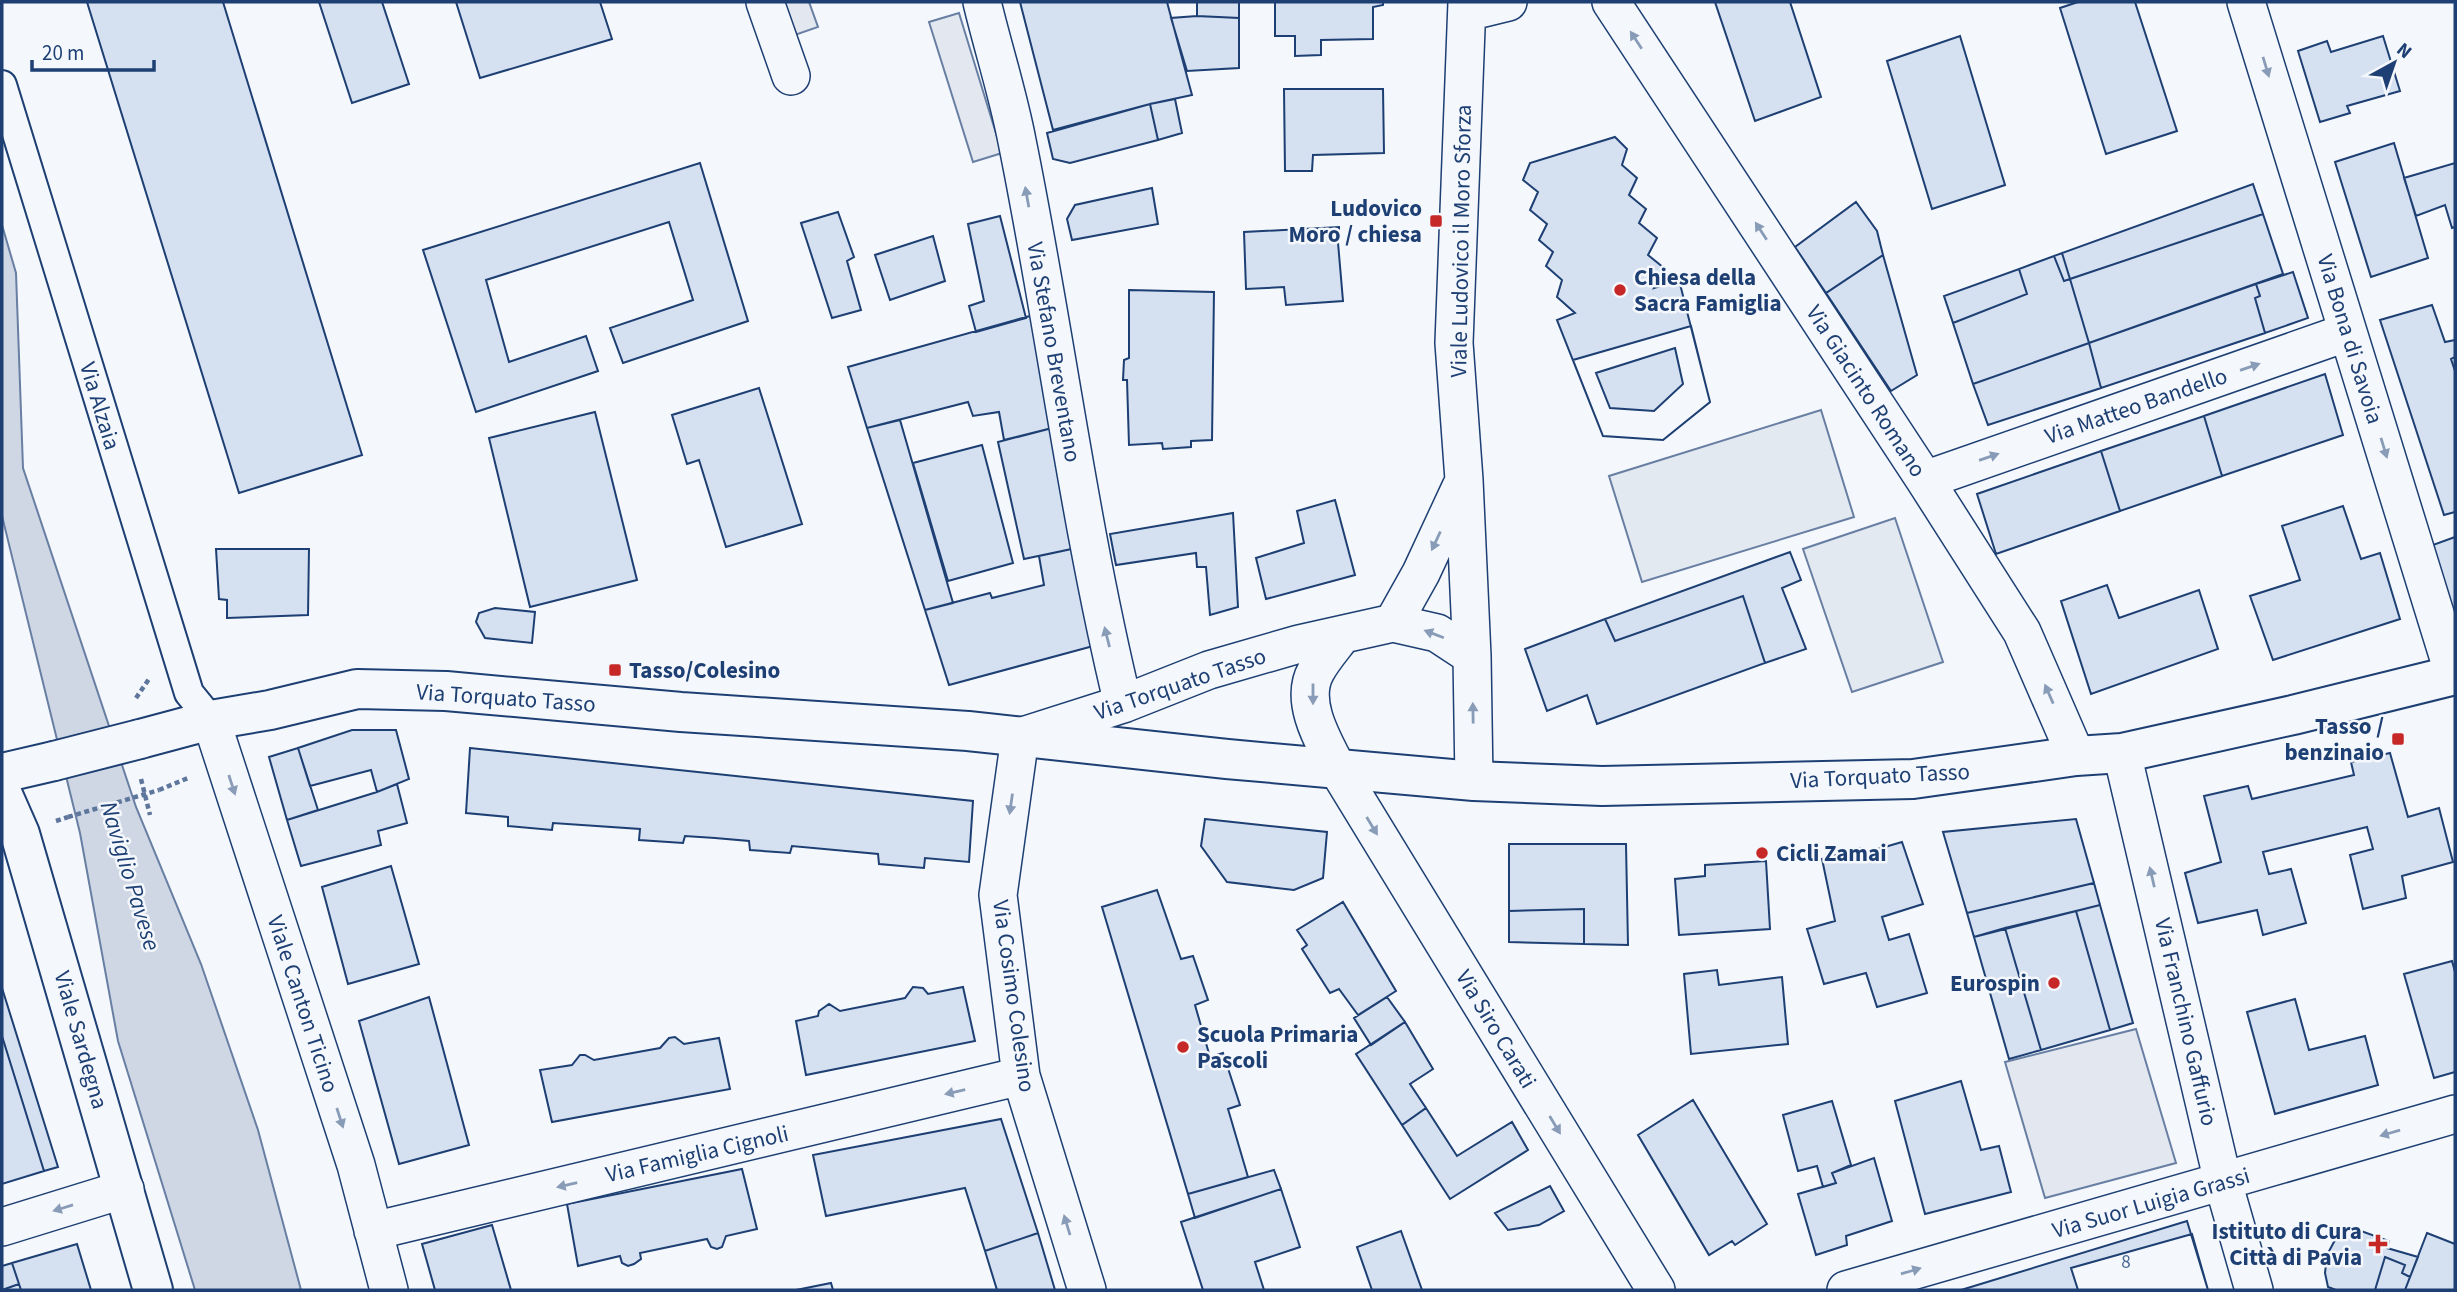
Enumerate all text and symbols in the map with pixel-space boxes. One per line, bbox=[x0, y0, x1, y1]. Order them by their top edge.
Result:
scale bar bbox=[32, 28, 154, 72]
north arrow bbox=[2359, 28, 2429, 98]
one-way arrow bbox=[1630, 31, 1643, 50]
text: N bbox=[2390, 37, 2417, 66]
text: 20 m bbox=[42, 38, 84, 68]
one-way arrow bbox=[2261, 57, 2272, 78]
street label: Viale Ludovico il Moro Sforza bbox=[1442, 104, 1480, 378]
one-way arrow bbox=[1021, 186, 1032, 208]
place label: Ludovico Moro / chiesa bbox=[1289, 192, 1422, 251]
marker: Ludovico Moro / chiesa bbox=[1428, 213, 1444, 229]
one-way arrow bbox=[1755, 221, 1768, 240]
street label: Via Stefano Breventano bbox=[1018, 239, 1090, 465]
street label: Via Bona di Savoia bbox=[2309, 250, 2391, 428]
place label: Chiesa della Sacra Famiglia bbox=[1634, 261, 1782, 320]
marker: Chiesa della Sacra Famiglia bbox=[1612, 282, 1628, 298]
street label: Via Giacinto Romano bbox=[1798, 298, 1934, 484]
street label: Via Alzaia bbox=[71, 358, 129, 454]
street label: Via Matteo Bandello bbox=[2040, 359, 2232, 453]
one-way arrow bbox=[2240, 361, 2261, 372]
one-way arrow bbox=[2379, 438, 2389, 459]
one-way arrow bbox=[1979, 452, 2000, 463]
one-way arrow bbox=[1430, 531, 1441, 552]
one-way arrow bbox=[1101, 626, 1112, 648]
one-way arrow bbox=[1424, 628, 1445, 639]
street label: Via Torquato Tasso bbox=[1090, 639, 1270, 729]
place label: Tasso/Colesino bbox=[629, 654, 780, 687]
marker: Tasso/Colesino bbox=[607, 662, 623, 678]
street label: Via Torquato Tasso bbox=[415, 675, 597, 721]
one-way arrow bbox=[1307, 683, 1319, 705]
one-way arrow bbox=[2043, 684, 2055, 704]
one-way arrow bbox=[1467, 702, 1479, 724]
place label: Tasso / benzinaio bbox=[2284, 710, 2384, 769]
marker: Tasso / benzinaio bbox=[2390, 731, 2406, 747]
street label: Via Torquato Tasso bbox=[1789, 755, 1971, 797]
one-way arrow bbox=[227, 774, 238, 795]
one-way arrow bbox=[1005, 793, 1016, 815]
water label: Naviglio Pavese bbox=[91, 797, 169, 955]
one-way arrow bbox=[1366, 817, 1379, 836]
place label: Cicli Zamai bbox=[1776, 837, 1887, 870]
marker: Cicli Zamai bbox=[1754, 845, 1770, 861]
one-way arrow bbox=[2146, 866, 2157, 888]
street label: Via Cosimo Colesino bbox=[984, 898, 1044, 1094]
street label: Viale Canton Ticino bbox=[259, 911, 347, 1097]
street label: Via Franchino Gaffurio bbox=[2146, 915, 2226, 1129]
street label: Via Siro Carati bbox=[1448, 963, 1544, 1095]
street label: Viale Sardegna bbox=[46, 967, 116, 1113]
place label: Eurospin bbox=[1950, 967, 2040, 1000]
marker: Eurospin bbox=[2046, 975, 2062, 991]
place label: Scuola Primaria Pascoli bbox=[1197, 1018, 1358, 1077]
marker: Scuola Primaria Pascoli bbox=[1175, 1039, 1191, 1055]
one-way arrow bbox=[944, 1087, 966, 1098]
one-way arrow bbox=[336, 1107, 346, 1128]
one-way arrow bbox=[1549, 1116, 1561, 1135]
street label: Via Famiglia Cignoli bbox=[602, 1117, 792, 1191]
one-way arrow bbox=[2379, 1128, 2401, 1139]
street label: Via Suor Luigia Grassi bbox=[2048, 1159, 2254, 1247]
one-way arrow bbox=[556, 1180, 578, 1191]
one-way arrow bbox=[53, 1203, 74, 1213]
one-way arrow bbox=[1061, 1214, 1071, 1235]
place label: Istituto di Cura Città di Pavia bbox=[2212, 1215, 2362, 1274]
marker: Istituto di Cura Città di Pavia bbox=[2368, 1234, 2388, 1254]
house number: 8 bbox=[2121, 1249, 2131, 1276]
one-way arrow bbox=[1901, 1266, 1922, 1276]

